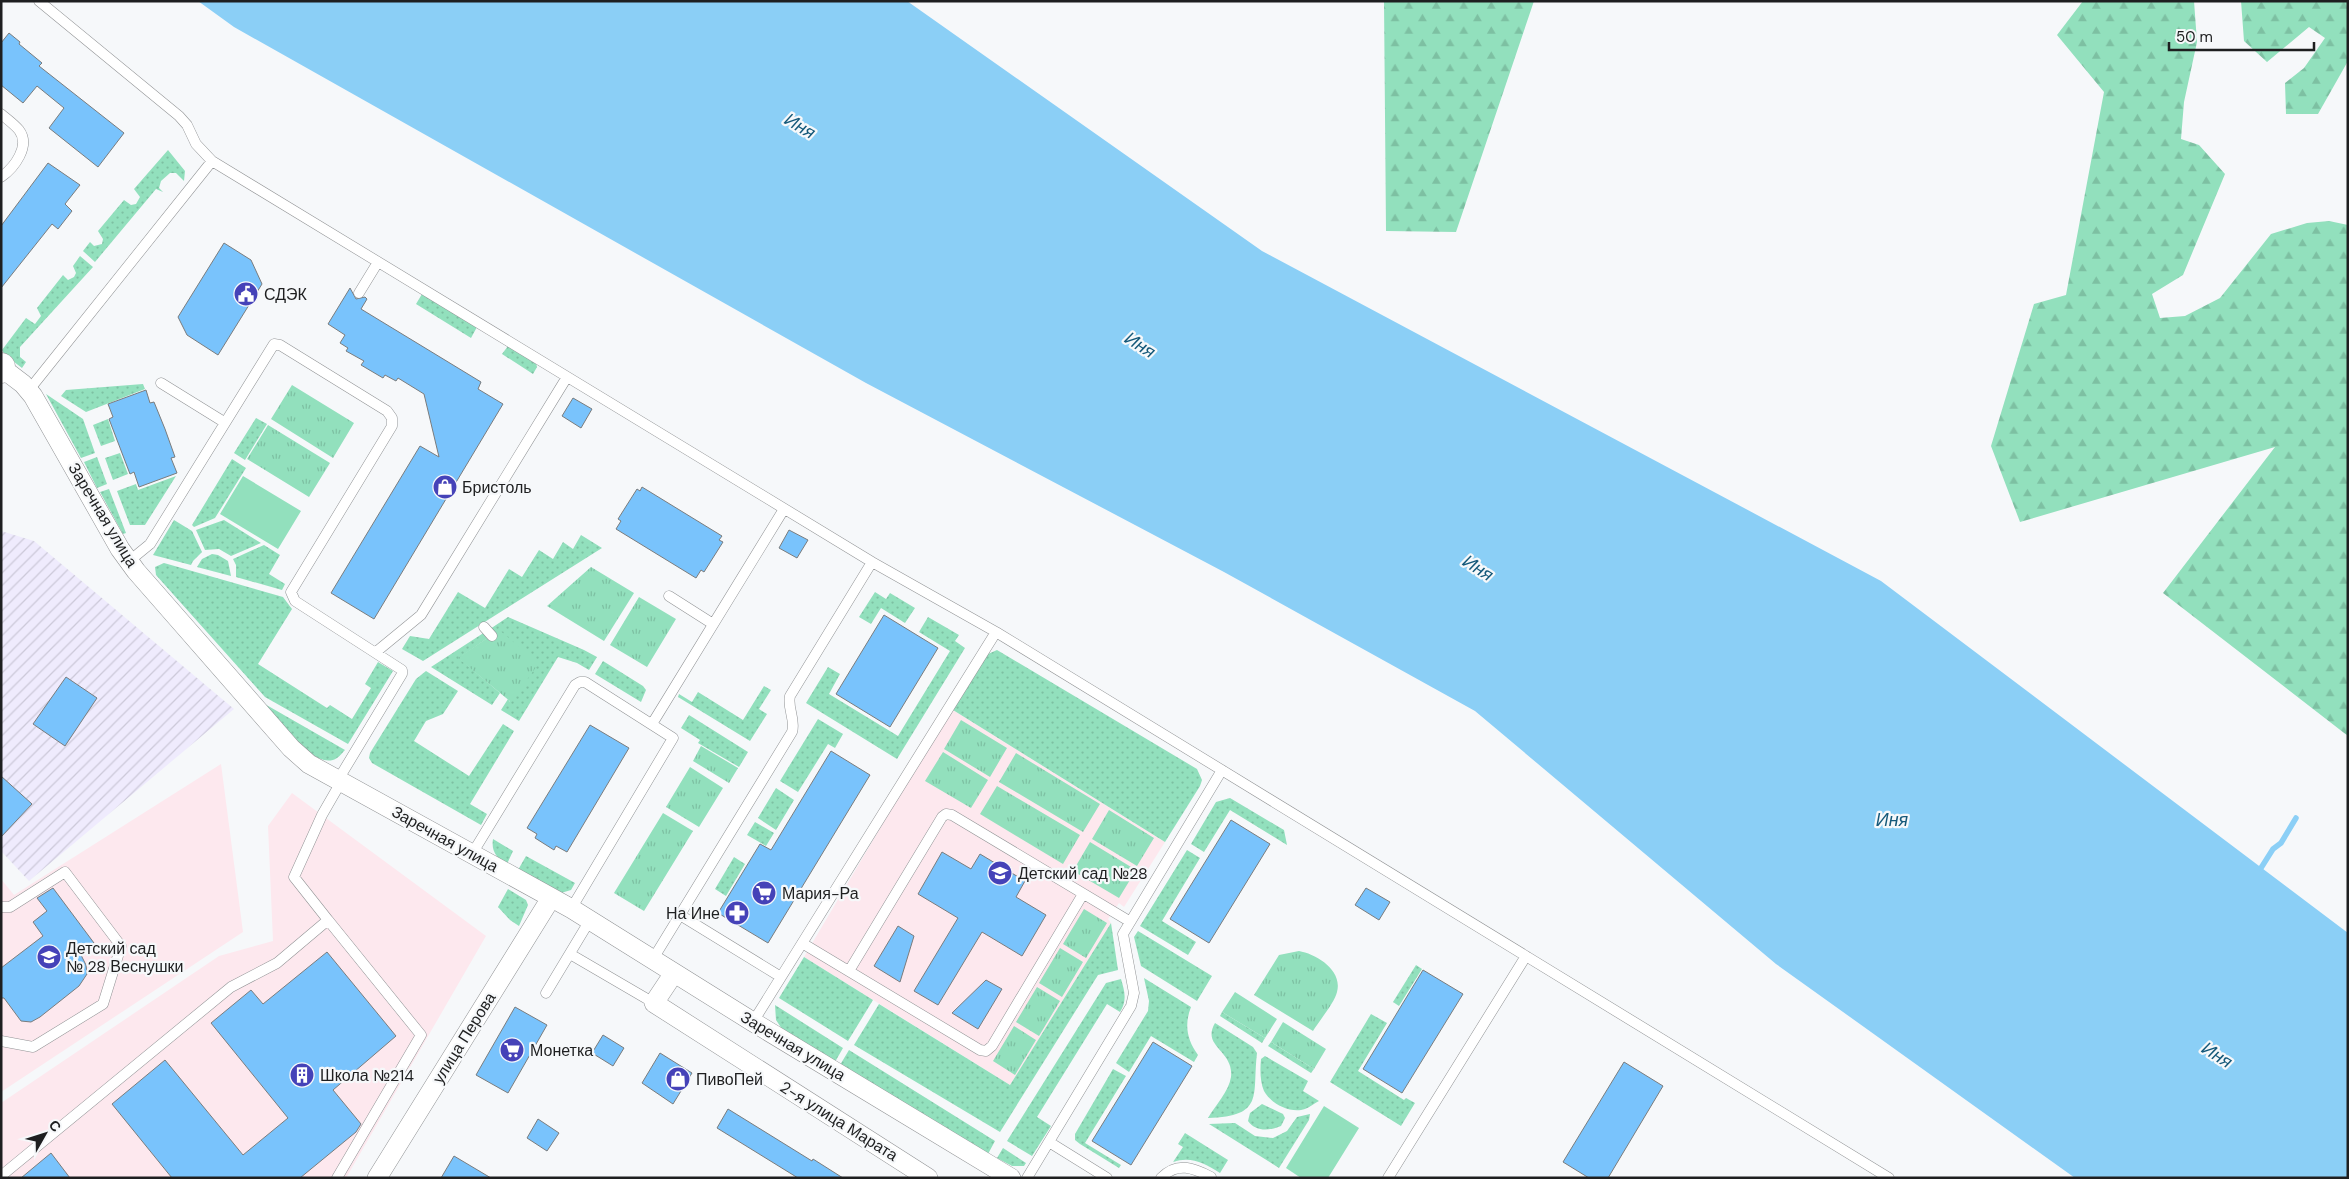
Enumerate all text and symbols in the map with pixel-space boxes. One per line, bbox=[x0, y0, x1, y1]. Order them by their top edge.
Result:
scale bar bbox=[2169, 20, 2314, 52]
text: 50 m bbox=[2176, 27, 2213, 47]
water label: Иня bbox=[780, 107, 820, 145]
public building icon: СДЭК bbox=[233, 281, 259, 307]
place label: СДЭК bbox=[264, 284, 308, 305]
water label: Иня bbox=[1120, 326, 1160, 364]
street label: Заречная улица bbox=[63, 459, 143, 571]
shop icon: Бристоль bbox=[432, 474, 458, 500]
place label: Бристоль bbox=[462, 477, 532, 498]
water label: Иня bbox=[1458, 549, 1498, 587]
street label: Заречная улица bbox=[388, 801, 502, 877]
water label: Иня bbox=[1876, 808, 1909, 832]
school or university icon: Детский сад №28 bbox=[987, 860, 1013, 886]
place label: Детский сад №28 bbox=[1018, 863, 1148, 884]
supermarket icon: Мария-Ра bbox=[751, 880, 777, 906]
place label: Мария-Ра bbox=[782, 883, 859, 904]
pharmacy icon: На Ине bbox=[724, 900, 750, 926]
place label: На Ине bbox=[666, 903, 720, 924]
place label: Детский сад № 28 Веснушки bbox=[66, 938, 184, 977]
school or university icon: Детский сад № 28 Веснушки bbox=[36, 944, 62, 970]
street label: улица Перова bbox=[428, 988, 500, 1088]
street label: Заречная улица bbox=[737, 1006, 849, 1086]
water label: Иня bbox=[2197, 1036, 2237, 1074]
supermarket icon: Монетка bbox=[499, 1037, 525, 1063]
place label: Монетка bbox=[530, 1040, 593, 1061]
building icon: Школа №214 bbox=[289, 1062, 315, 1088]
place label: Школа №214 bbox=[320, 1065, 414, 1086]
shop icon: ПивоПей bbox=[665, 1066, 691, 1092]
place label: ПивоПей bbox=[696, 1069, 763, 1090]
street label: 2-я улица Марата bbox=[776, 1076, 902, 1166]
north arrow bbox=[20, 1109, 70, 1159]
text: С bbox=[45, 1116, 65, 1135]

